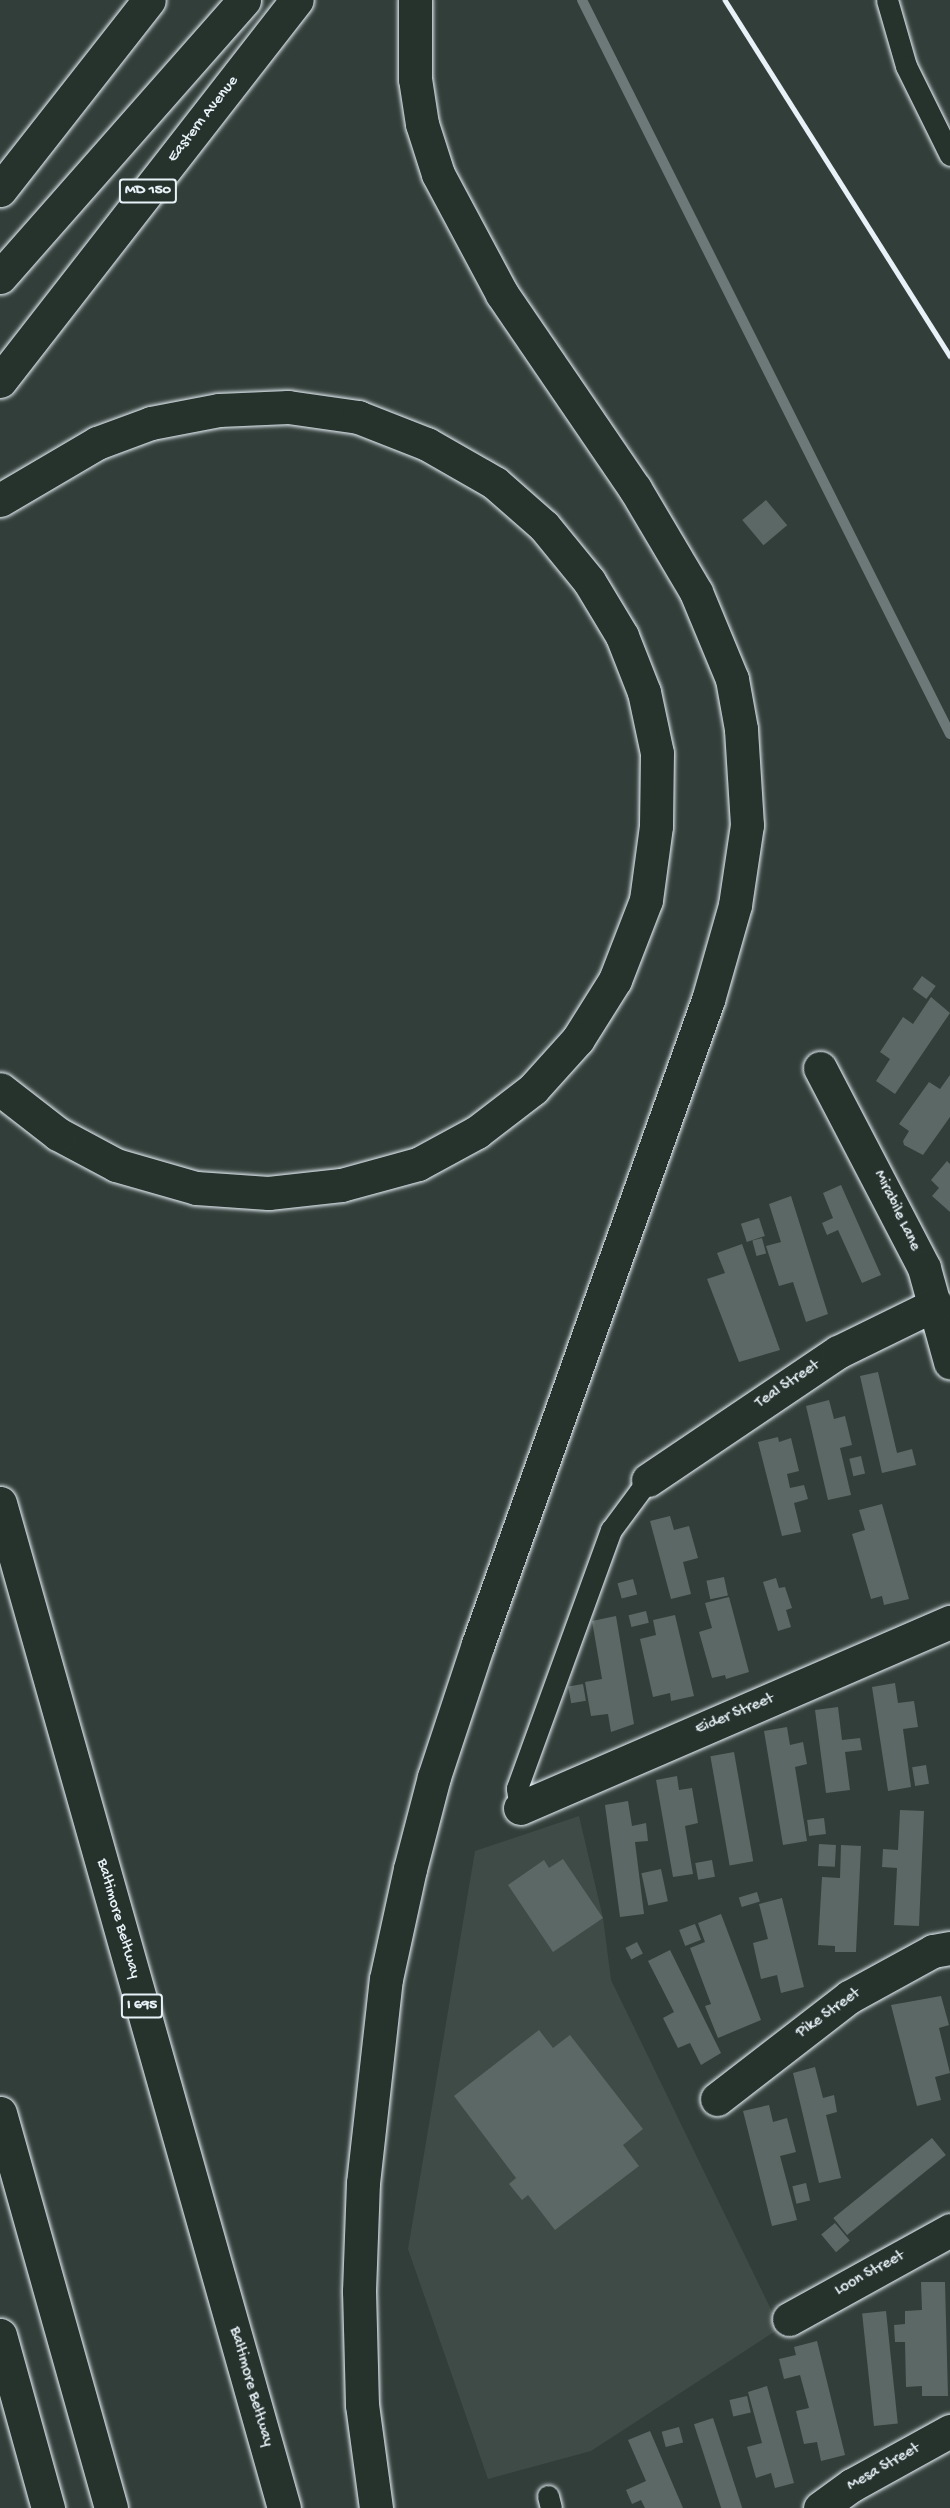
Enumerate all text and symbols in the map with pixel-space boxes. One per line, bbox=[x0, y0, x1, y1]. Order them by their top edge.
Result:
street label: Eastern Avenue bbox=[164, 73, 244, 167]
road number: MD 150 bbox=[118, 179, 178, 203]
street label: Mirabile Lane bbox=[868, 1168, 924, 1254]
street label: Teal Street bbox=[752, 1357, 824, 1413]
street label: Eider Street bbox=[693, 1690, 777, 1740]
street label: Baltimore Beltway bbox=[91, 1857, 143, 1981]
street label: Pike Street bbox=[793, 1984, 865, 2044]
road number: I 695 bbox=[120, 1994, 164, 2018]
street label: Loon Street bbox=[832, 2247, 908, 2301]
street label: Baltimore Beltway bbox=[224, 2325, 276, 2449]
street label: Mesa Street bbox=[844, 2440, 924, 2496]

